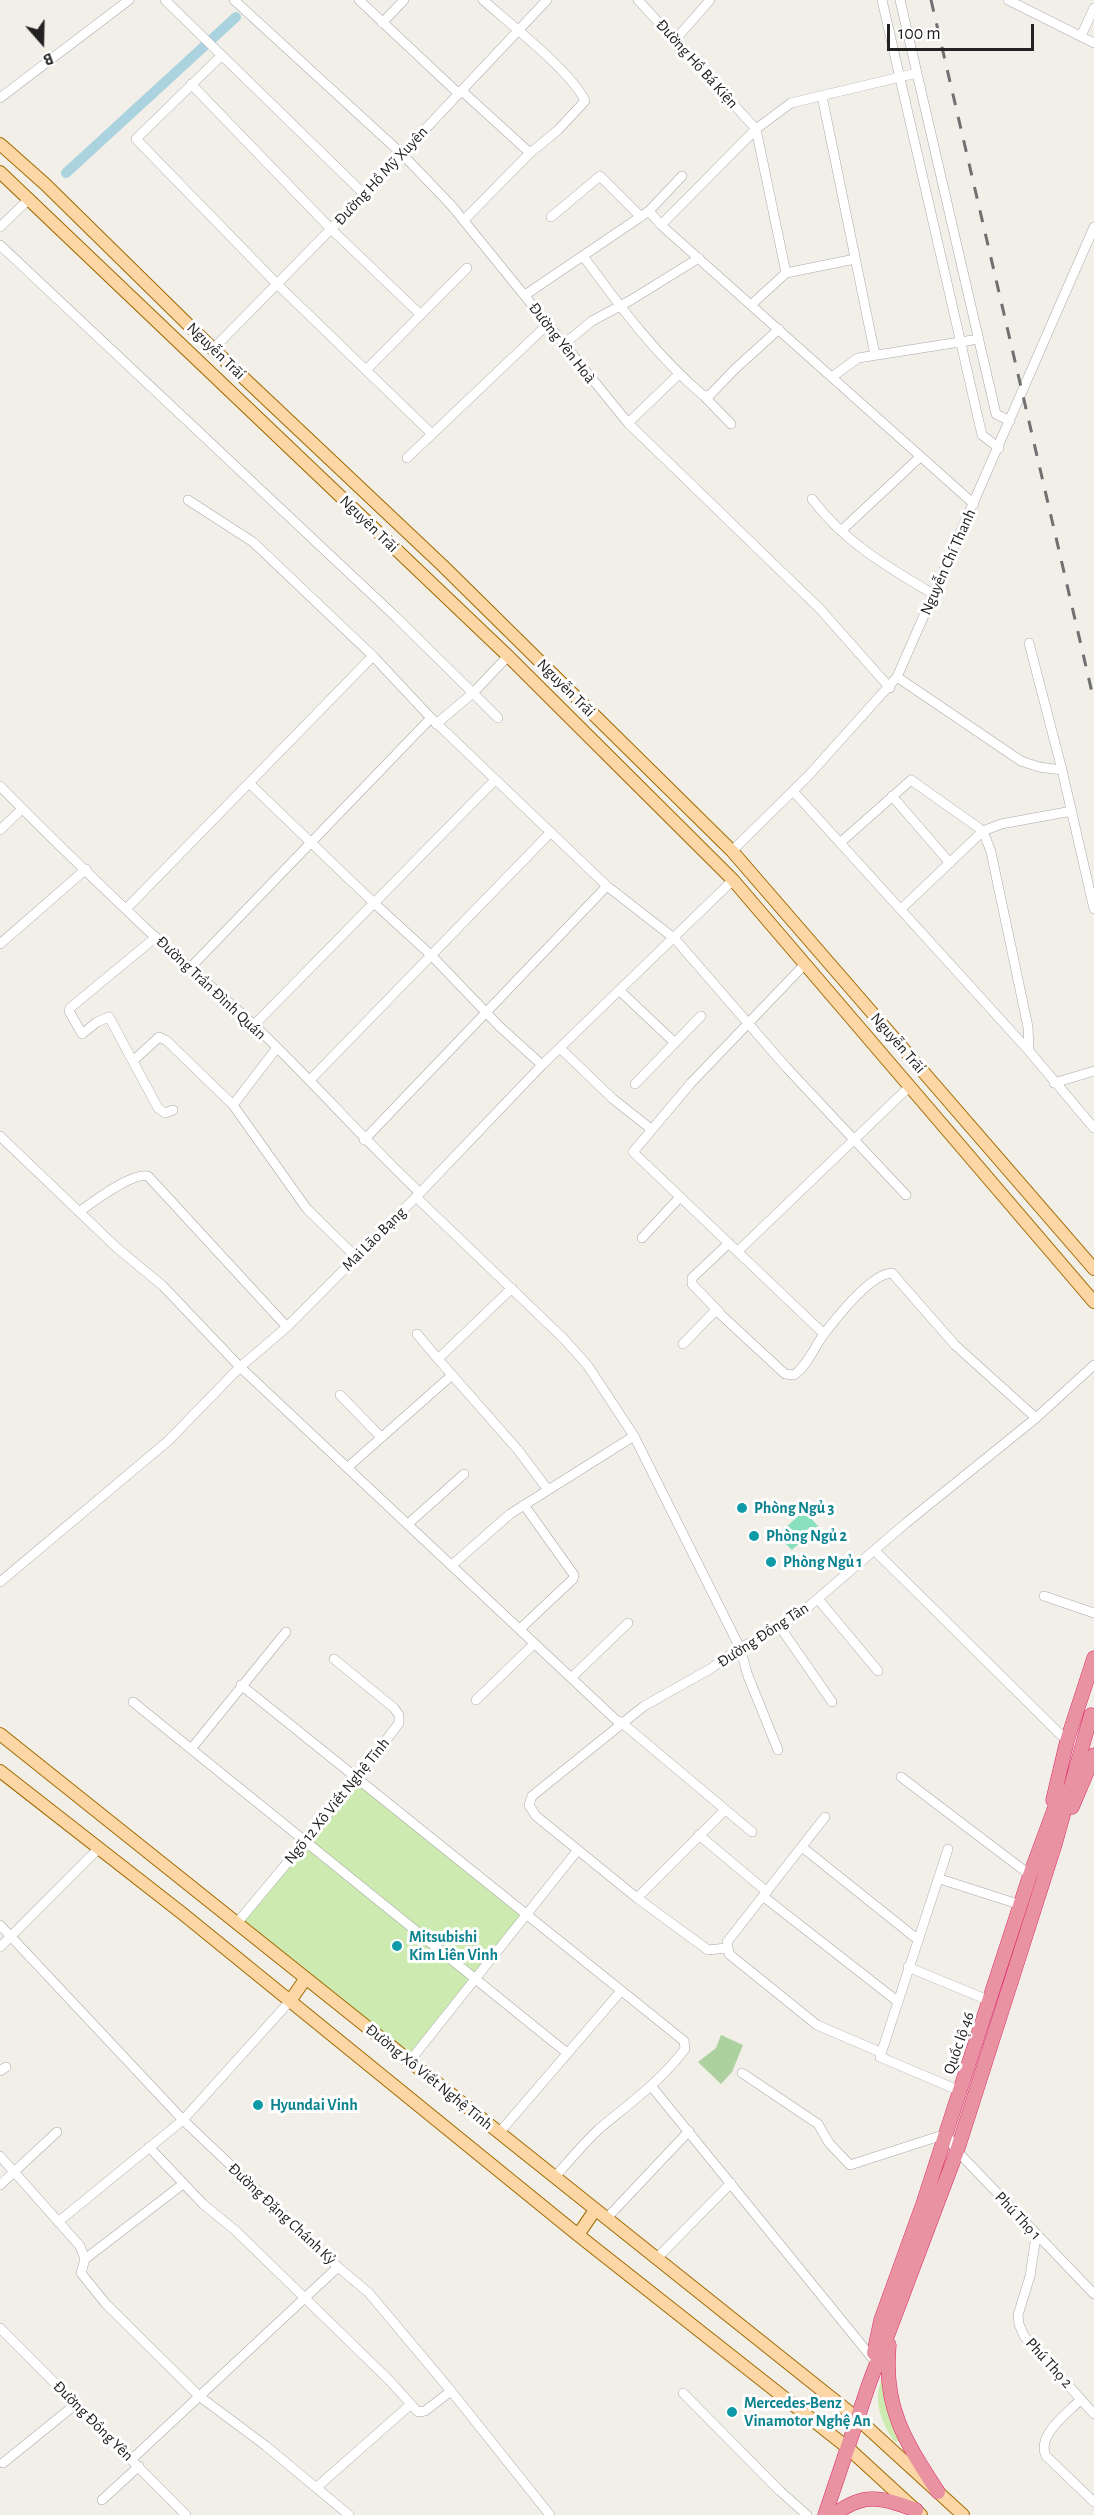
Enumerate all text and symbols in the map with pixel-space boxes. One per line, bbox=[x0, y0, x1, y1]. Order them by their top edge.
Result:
north arrow bbox=[12, 12, 72, 72]
scale bar bbox=[890, 12, 1037, 50]
street label: Đường Hồ Bá Kiện bbox=[652, 15, 742, 113]
text: 100 m bbox=[898, 25, 941, 43]
text: B bbox=[41, 50, 55, 68]
street label: Đường Hồ Mỹ Xuyên bbox=[330, 122, 432, 230]
street label: Đường Yên Hoà bbox=[524, 299, 600, 387]
street label: Nguyễn Trãi bbox=[183, 318, 249, 384]
street label: Nguyên Trãi bbox=[336, 491, 402, 557]
street label: Nguyễn Chí Thanh bbox=[916, 506, 980, 618]
street label: Nguyễn Trãi bbox=[533, 655, 599, 721]
street label: Đường Trần Đình Quán bbox=[152, 932, 270, 1044]
street label: Nguyễn Trãi bbox=[866, 1009, 930, 1077]
street label: Mai Lão Bạng bbox=[338, 1203, 410, 1275]
place label: Phòng Ngủ 3 bbox=[754, 1498, 835, 1518]
marker: Phòng Ngủ 3 bbox=[735, 1501, 749, 1515]
place label: Phòng Ngủ 2 bbox=[766, 1526, 847, 1546]
marker: Phòng Ngủ 2 bbox=[747, 1529, 761, 1543]
place label: Phòng Ngủ 1 bbox=[783, 1552, 862, 1572]
marker: Phòng Ngủ 1 bbox=[764, 1555, 778, 1569]
street label: Đường Đồng Tân bbox=[714, 1598, 812, 1672]
street label: Ngõ 12 Xô Viết Nghệ Tĩnh bbox=[280, 1734, 394, 1868]
place label: Mitsubishi Kim Liên Vinh bbox=[409, 1927, 498, 1965]
marker: Mitsubishi Kim Liên Vinh bbox=[390, 1939, 404, 1953]
street label: Quốc lộ 46 bbox=[939, 2009, 979, 2077]
street label: Đường Xô Viết Nghệ Tĩnh bbox=[361, 2020, 497, 2134]
place label: Hyundai Vinh bbox=[270, 2095, 358, 2115]
marker: Hyundai Vinh bbox=[251, 2098, 265, 2112]
street label: Đường Đặng Chánh Kỷ bbox=[224, 2159, 340, 2269]
street label: Phú Thọ 1 bbox=[991, 2188, 1045, 2244]
street label: Phú Thọ 2 bbox=[1021, 2334, 1077, 2392]
street label: Đường Đồng Yên bbox=[49, 2377, 137, 2465]
place label: Mercedes-Benz Vinamotor Nghệ An bbox=[744, 2393, 871, 2431]
marker: Mercedes-Benz Vinamotor Nghệ An bbox=[725, 2405, 739, 2419]

